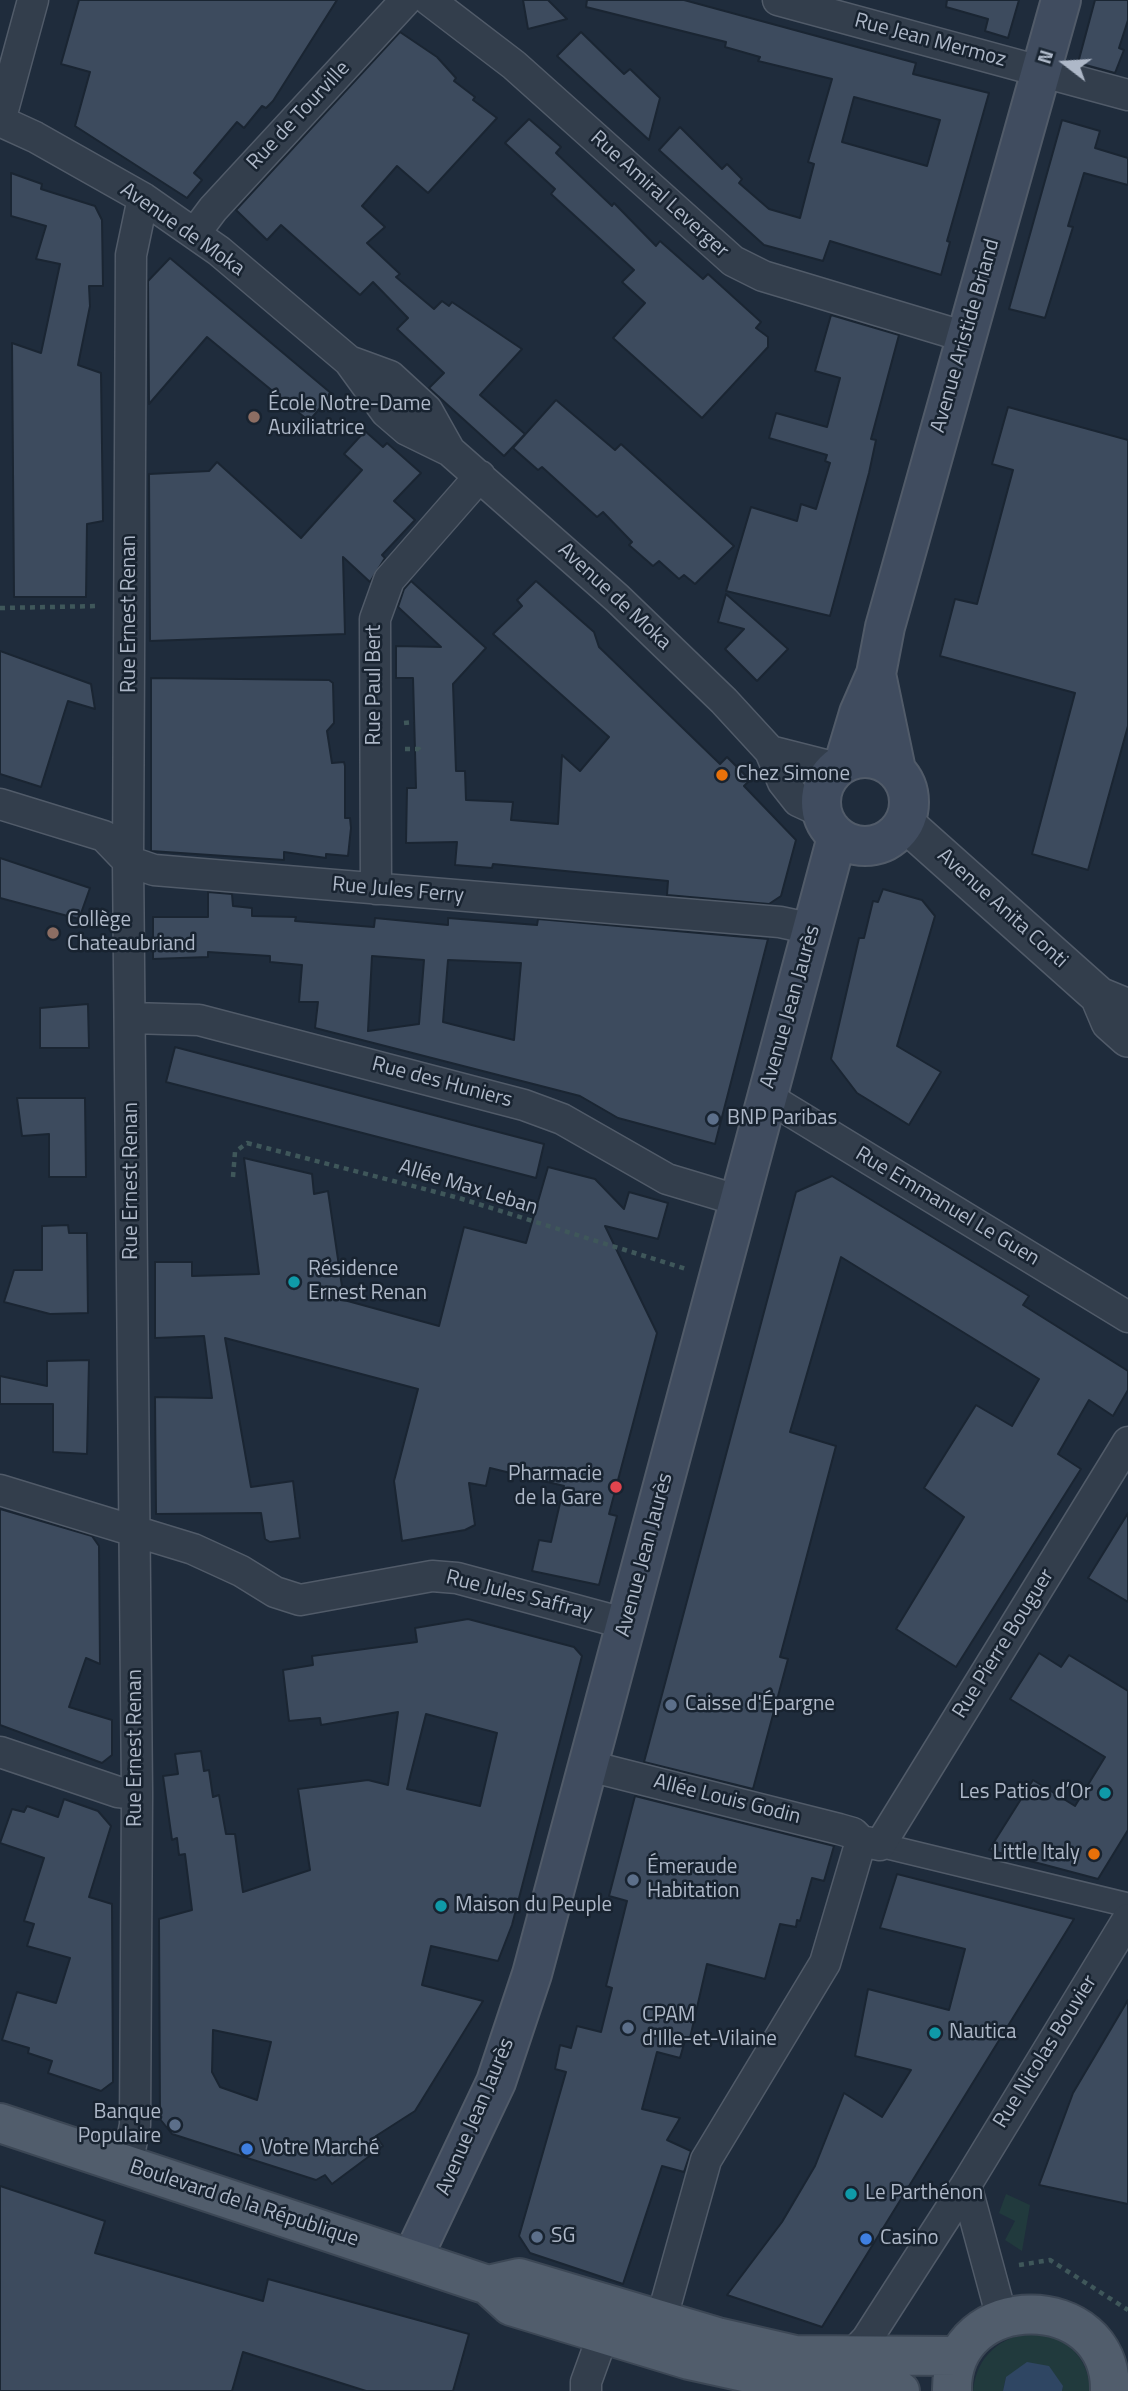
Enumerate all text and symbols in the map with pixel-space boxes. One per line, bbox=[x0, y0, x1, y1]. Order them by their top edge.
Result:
street label: Rue Jean Mermoz bbox=[852, 9, 1008, 73]
north arrow bbox=[1030, 28, 1100, 98]
text: N bbox=[1029, 46, 1060, 67]
street label: Rue de Tourville bbox=[242, 56, 356, 176]
street label: Rue Amiral Leverger bbox=[584, 126, 734, 264]
street label: Avenue de Moka bbox=[115, 178, 249, 282]
street label: Avenue Aristide Briand bbox=[926, 236, 1006, 436]
place label: École Notre-Dame Auxiliatrice bbox=[268, 392, 431, 442]
marker: École Notre-Dame Auxiliatrice bbox=[246, 409, 262, 425]
street label: Rue Ernest Renan bbox=[117, 535, 143, 693]
street label: Avenue de Moka bbox=[552, 538, 676, 656]
street label: Rue Paul Bert bbox=[362, 625, 388, 745]
place label: Chez Simone bbox=[736, 762, 850, 788]
marker: Chez Simone bbox=[714, 767, 730, 783]
street label: Avenue Anita Conti bbox=[932, 844, 1072, 974]
street label: Rue Jules Ferry bbox=[331, 873, 465, 909]
place label: Collège Chateaubriand bbox=[67, 908, 196, 958]
street label: Avenue Jean Jaurès bbox=[756, 923, 826, 1091]
marker: Collège Chateaubriand bbox=[45, 925, 61, 941]
street label: Rue des Huniers bbox=[369, 1052, 515, 1114]
street label: Rue Ernest Renan bbox=[119, 1102, 145, 1260]
place label: BNP Paribas bbox=[727, 1106, 837, 1132]
marker: BNP Paribas bbox=[705, 1111, 721, 1127]
street label: Rue Emmanuel Le Guen bbox=[850, 1142, 1044, 1272]
street label: Allée Max Leban bbox=[396, 1155, 540, 1221]
place label: Résidence Ernest Renan bbox=[308, 1257, 427, 1307]
marker: Résidence Ernest Renan bbox=[286, 1274, 302, 1290]
place label: Pharmacie de la Gare bbox=[508, 1462, 602, 1512]
street label: Avenue Jean Jaurès bbox=[611, 1470, 679, 1640]
marker: Pharmacie de la Gare bbox=[608, 1479, 624, 1495]
street label: Rue Pierre Bouguer bbox=[948, 1565, 1060, 1723]
street label: Rue Jules Saffray bbox=[443, 1566, 595, 1626]
street label: Rue Ernest Renan bbox=[123, 1669, 149, 1827]
place label: Caisse d'Épargne bbox=[685, 1692, 835, 1718]
marker: Caisse d'Épargne bbox=[663, 1697, 679, 1713]
street label: Allée Louis Godin bbox=[651, 1770, 803, 1830]
place label: Les Patios d’Or bbox=[959, 1780, 1091, 1806]
marker: Les Patios d’Or bbox=[1097, 1785, 1113, 1801]
place label: Little Italy bbox=[992, 1841, 1080, 1867]
marker: Little Italy bbox=[1086, 1846, 1102, 1862]
place label: Émeraude Habitation bbox=[647, 1855, 740, 1905]
marker: Émeraude Habitation bbox=[625, 1872, 641, 1888]
place label: Maison du Peuple bbox=[455, 1893, 612, 1919]
marker: Maison du Peuple bbox=[433, 1898, 449, 1914]
street label: Rue Nicolas Bouvier bbox=[989, 1971, 1103, 2133]
place label: CPAM d'Ille-et-Vilaine bbox=[642, 2003, 777, 2053]
marker: CPAM d'Ille-et-Vilaine bbox=[620, 2020, 636, 2036]
place label: Nautica bbox=[949, 2020, 1017, 2046]
marker: Nautica bbox=[927, 2025, 943, 2041]
street label: Avenue Jean Jaurès bbox=[431, 2035, 521, 2199]
place label: Banque Populaire bbox=[78, 2100, 161, 2150]
marker: Banque Populaire bbox=[167, 2117, 183, 2133]
place label: Votre Marché bbox=[261, 2136, 379, 2162]
marker: Votre Marché bbox=[239, 2141, 255, 2157]
street label: Boulevard de la République bbox=[127, 2155, 361, 2253]
place label: Le Parthénon bbox=[865, 2181, 983, 2207]
marker: Le Parthénon bbox=[843, 2186, 859, 2202]
place label: SG bbox=[551, 2224, 575, 2250]
place label: Casino bbox=[880, 2226, 939, 2252]
marker: SG bbox=[529, 2229, 545, 2245]
marker: Casino bbox=[858, 2231, 874, 2247]

